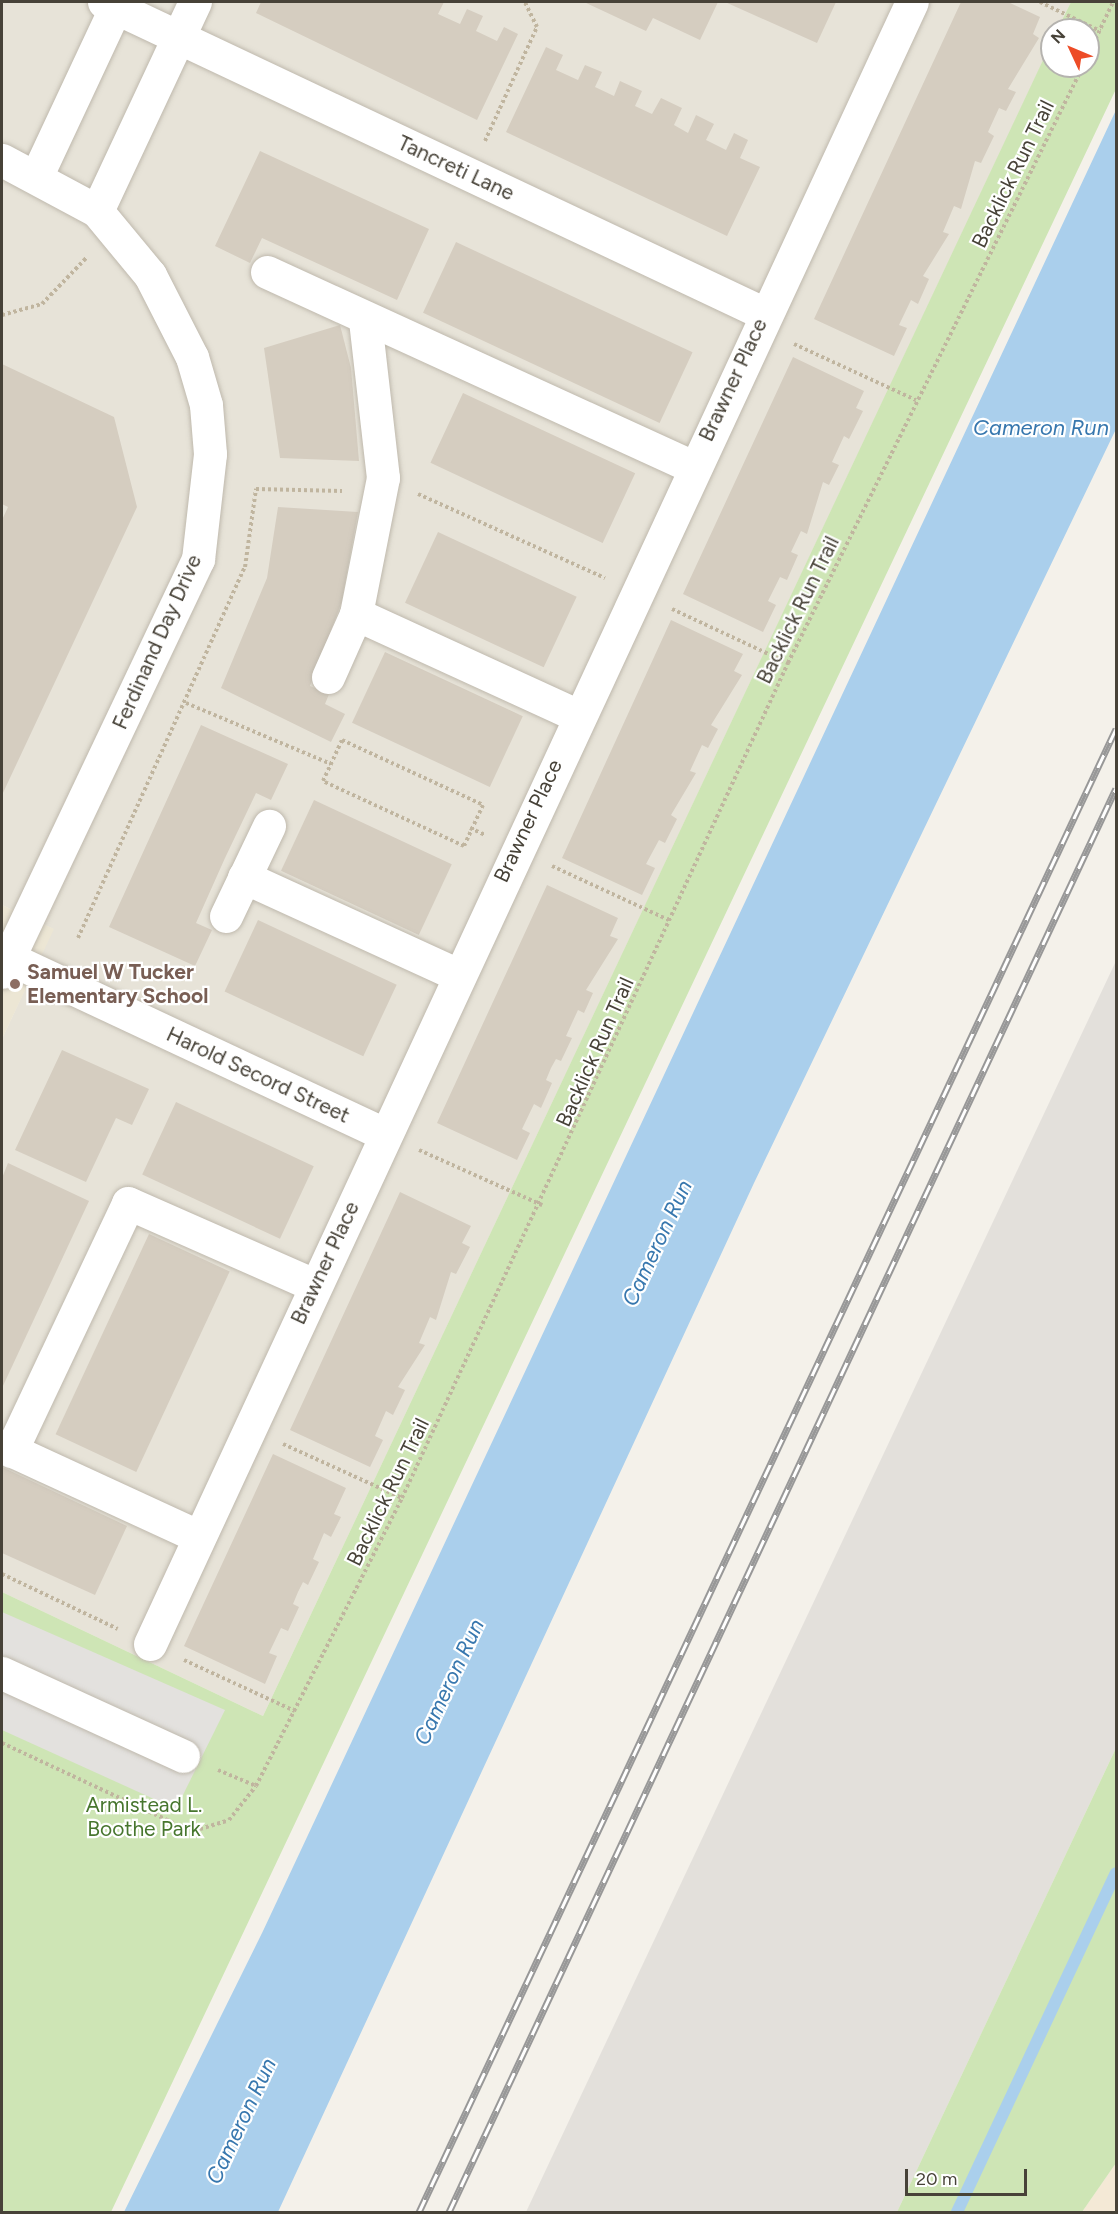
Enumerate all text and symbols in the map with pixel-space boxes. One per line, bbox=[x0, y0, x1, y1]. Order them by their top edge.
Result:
north arrow bbox=[1040, 18, 1100, 78]
text: N bbox=[1047, 25, 1069, 48]
street label: Backlick Run Trail bbox=[966, 96, 1060, 252]
street label: Tancreti Lane bbox=[394, 130, 518, 206]
street label: Brawner Place bbox=[694, 315, 772, 445]
water label: Cameron Run bbox=[973, 415, 1109, 441]
street label: Backlick Run Trail bbox=[751, 532, 845, 688]
street label: Ferdinand Day Drive bbox=[107, 551, 207, 733]
street label: Brawner Place bbox=[489, 756, 567, 886]
place label: Samuel W Tucker Elementary School bbox=[27, 959, 208, 1009]
street label: Backlick Run Trail bbox=[551, 973, 639, 1131]
marker: Samuel W Tucker Elementary School bbox=[8, 977, 22, 991]
street label: Harold Secord Street bbox=[162, 1021, 354, 1129]
water label: Cameron Run bbox=[616, 1176, 698, 1310]
street label: Brawner Place bbox=[286, 1198, 364, 1328]
street label: Backlick Run Trail bbox=[341, 1414, 435, 1570]
water label: Cameron Run bbox=[408, 1615, 490, 1749]
park label: Armistead L. Boothe Park bbox=[86, 1792, 202, 1842]
water label: Cameron Run bbox=[200, 2054, 282, 2188]
scale bar bbox=[908, 2157, 1030, 2195]
text: 20 m bbox=[916, 2168, 957, 2190]

